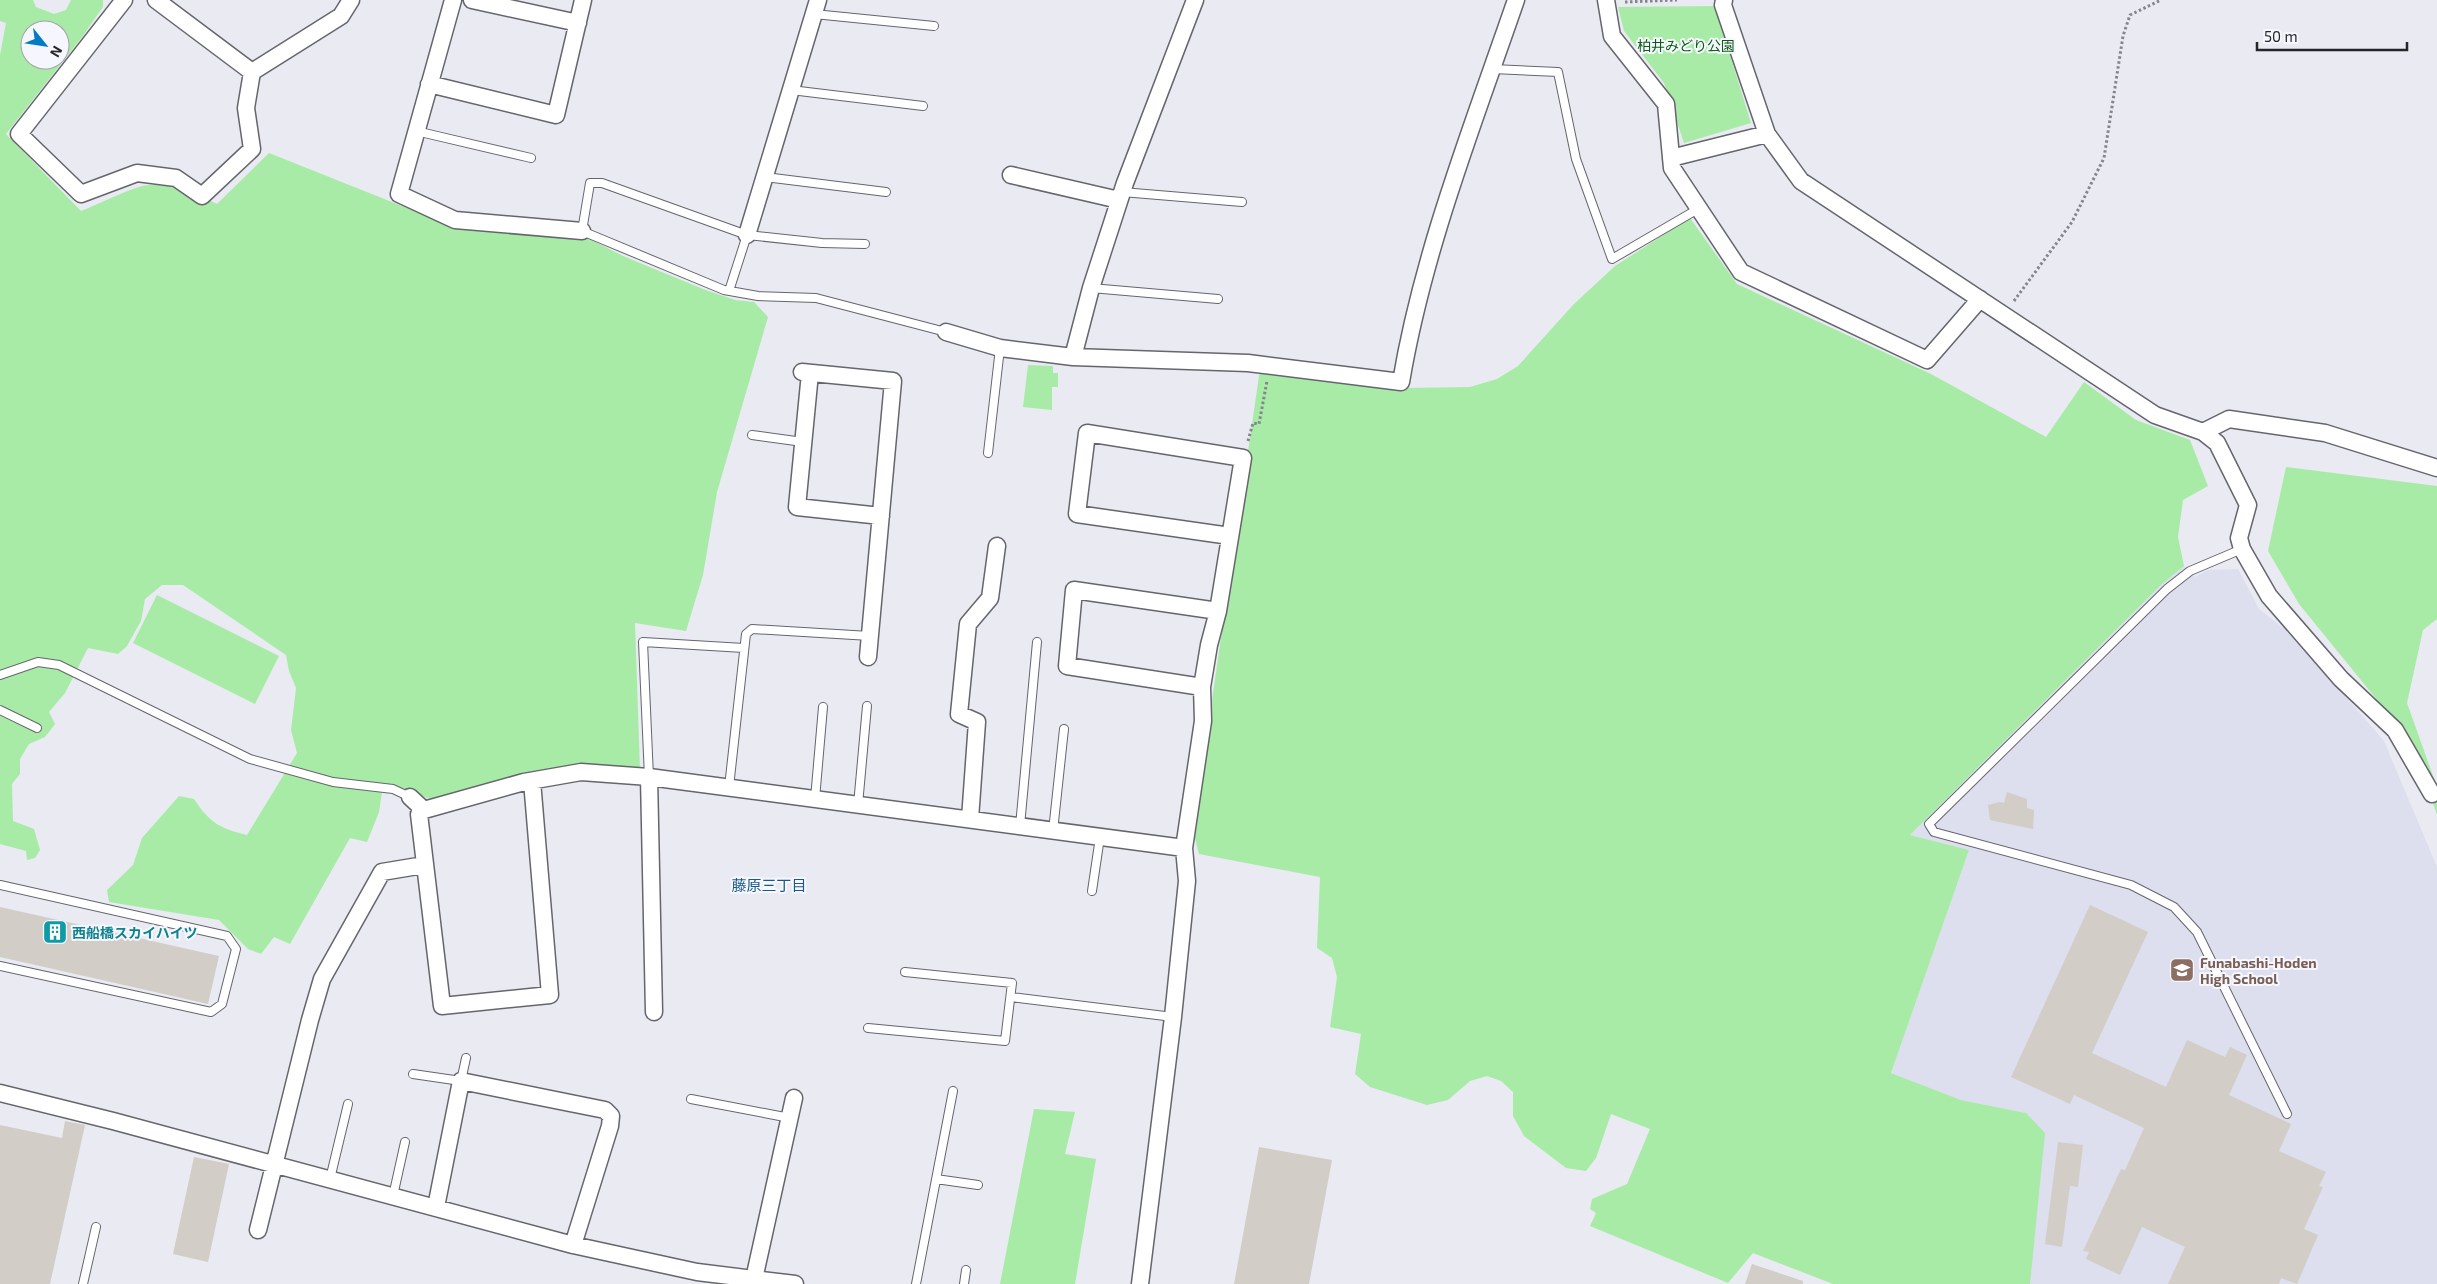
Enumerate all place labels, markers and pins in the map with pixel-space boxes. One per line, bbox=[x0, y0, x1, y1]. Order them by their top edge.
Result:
building icon: 西船橋スカイハイツ bbox=[42, 919, 68, 945]
place label: 西船橋スカイハイツ bbox=[72, 924, 197, 941]
place label: Funabashi-Hoden High School bbox=[2200, 954, 2317, 987]
school or university icon: Funabashi-Hoden High School bbox=[2169, 957, 2195, 983]

